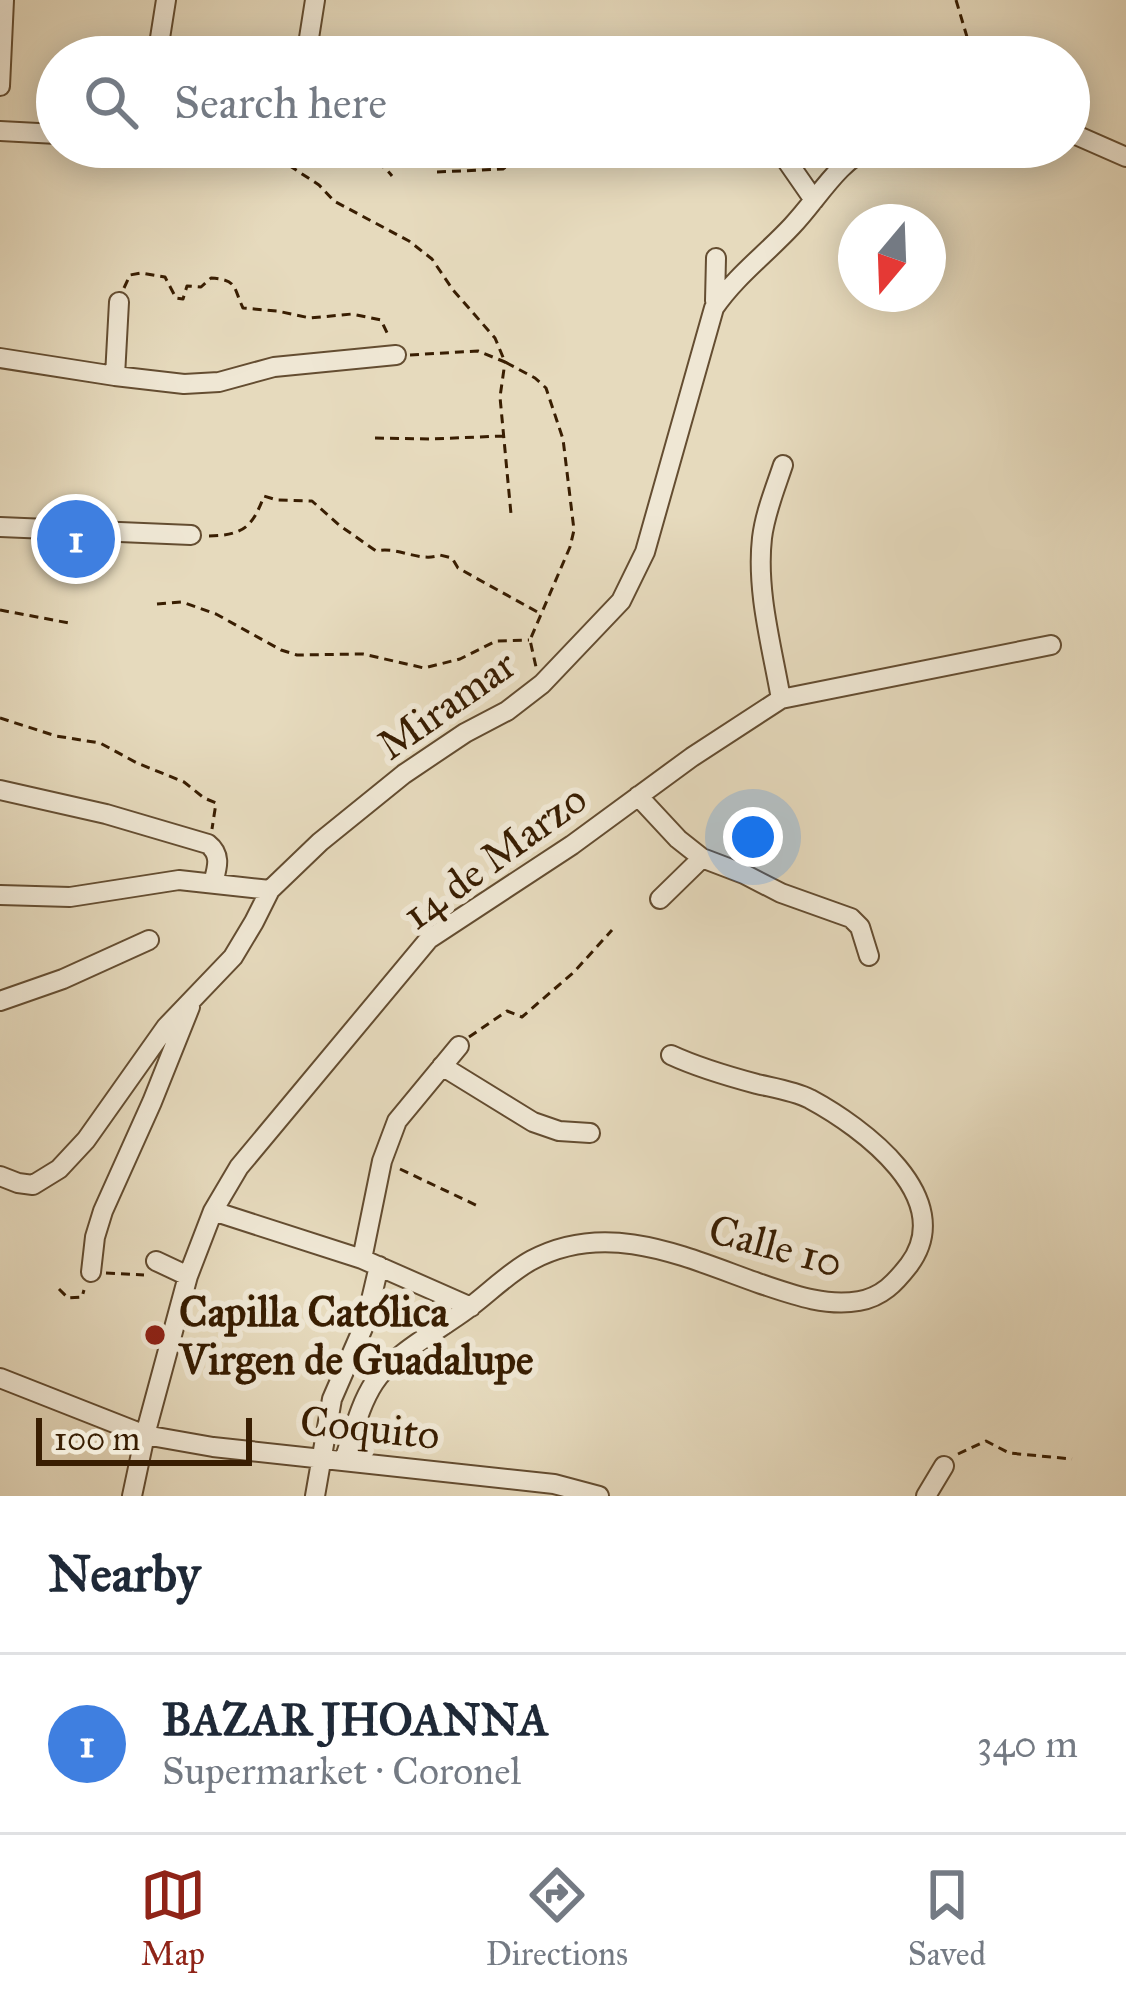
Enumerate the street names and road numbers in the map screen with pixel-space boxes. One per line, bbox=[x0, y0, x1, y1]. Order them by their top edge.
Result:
street label: Miramar bbox=[367, 638, 526, 771]
street label: 14 de Marzo bbox=[393, 773, 597, 941]
street label: Calle 10 bbox=[703, 1203, 848, 1289]
street label: Coquito bbox=[297, 1395, 442, 1461]

